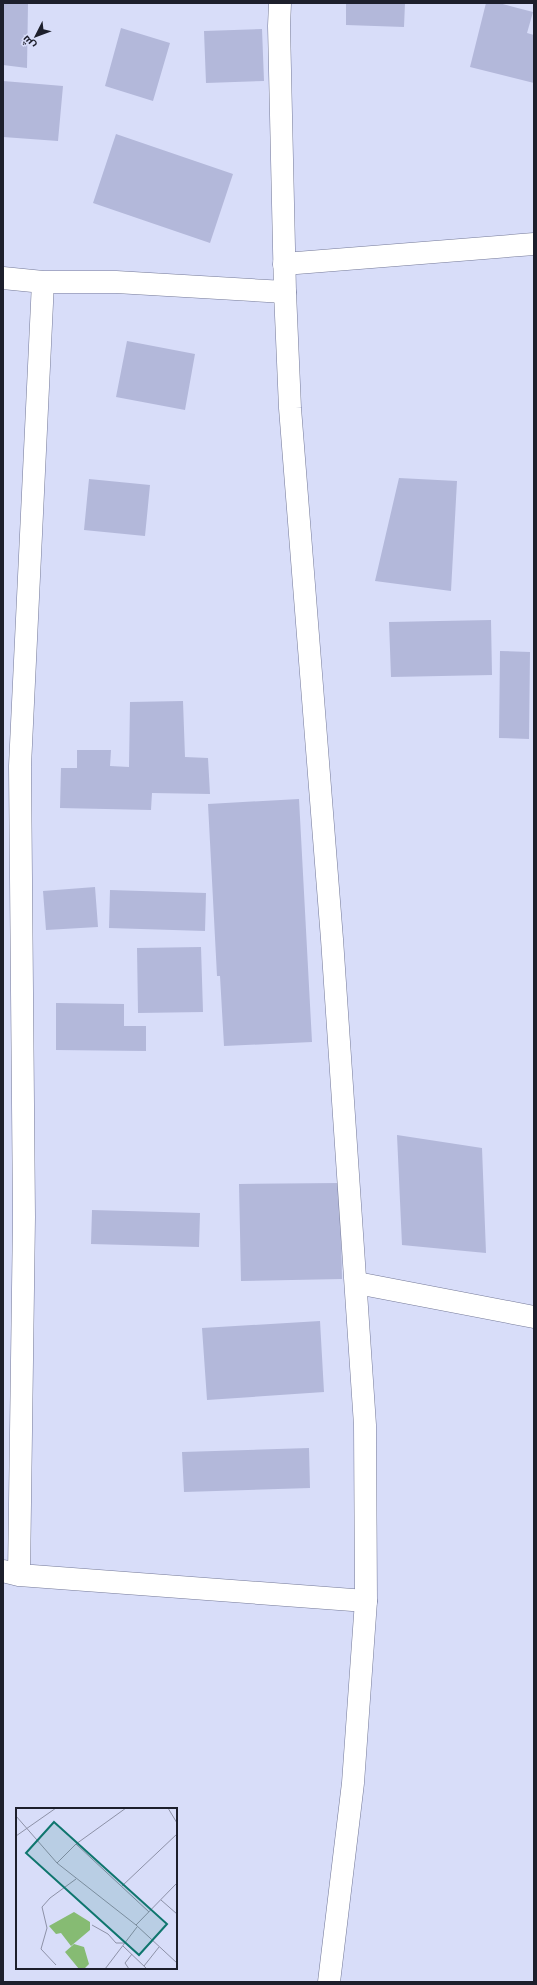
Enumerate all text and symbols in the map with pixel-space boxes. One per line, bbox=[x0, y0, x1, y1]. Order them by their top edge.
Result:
north arrow bbox=[16, 16, 56, 56]
text: ش bbox=[19, 33, 38, 52]
inset map bbox=[16, 1808, 177, 1969]

